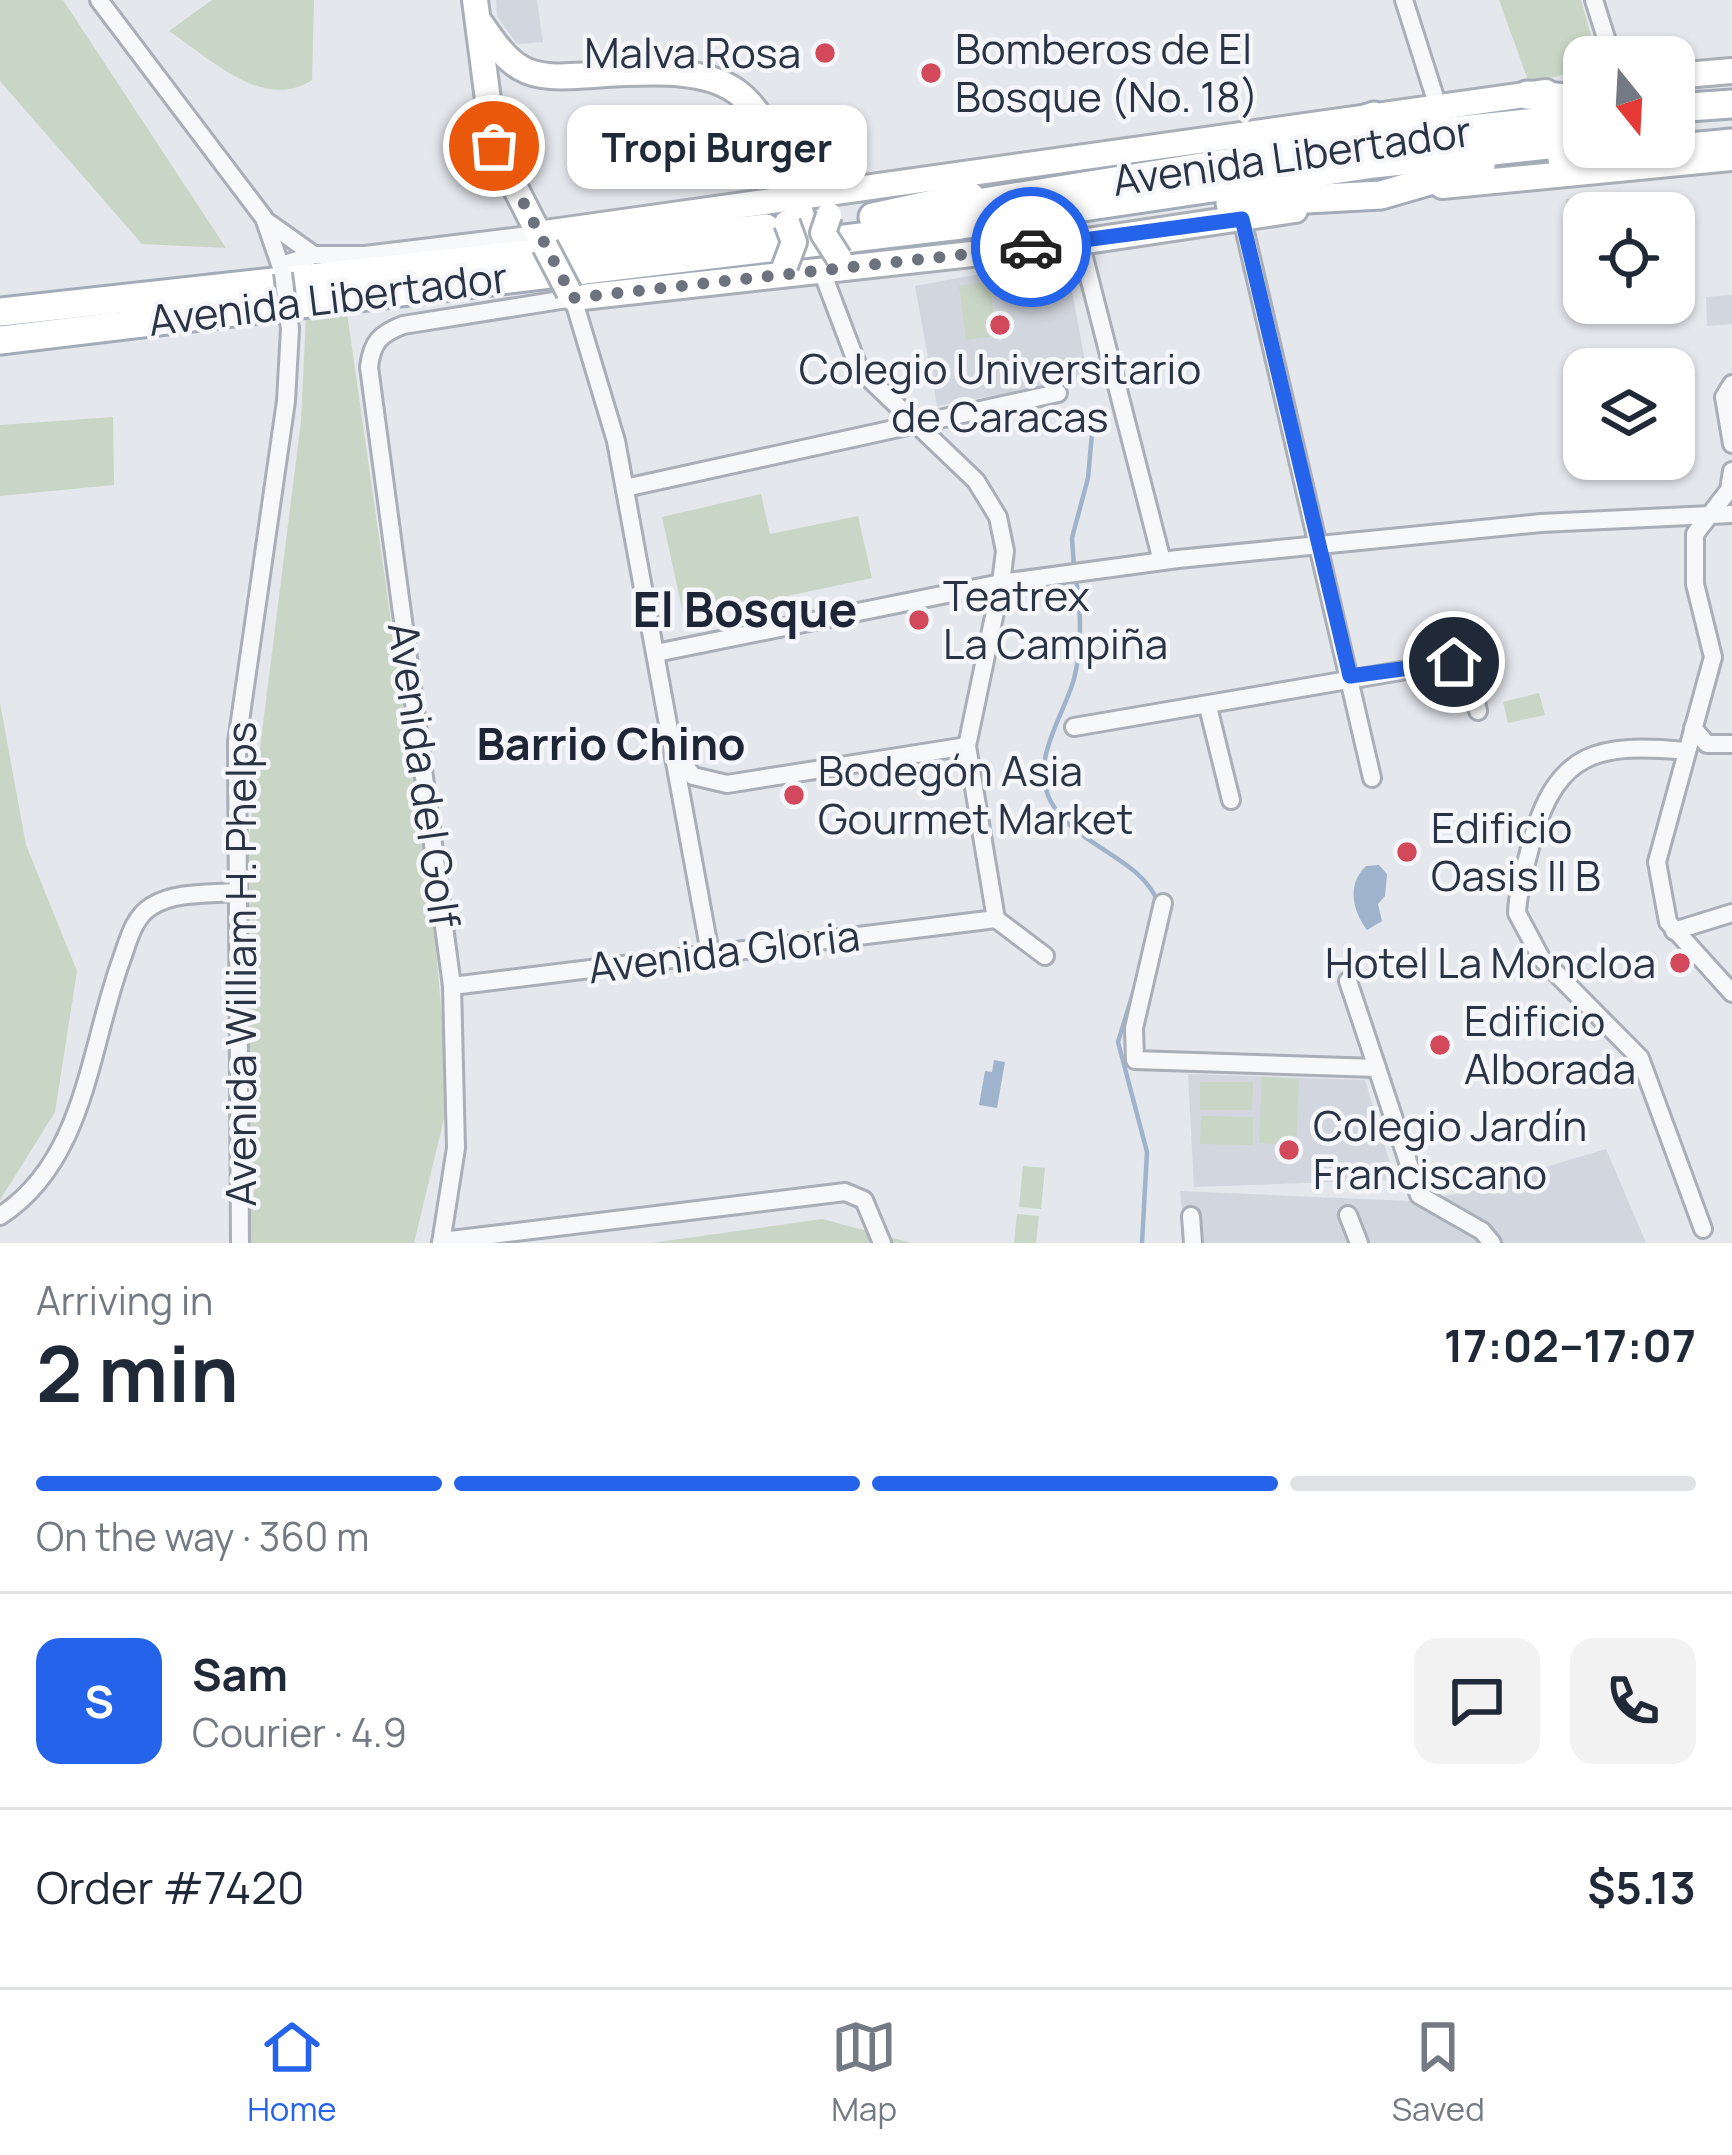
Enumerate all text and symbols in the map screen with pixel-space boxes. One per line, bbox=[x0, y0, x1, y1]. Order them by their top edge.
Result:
place label: Bomberos de El Bosque (No. 18) bbox=[955, 19, 1259, 125]
place label: Malva Rosa bbox=[584, 23, 801, 81]
north arrow bbox=[1563, 36, 1695, 168]
map controls bbox=[1563, 36, 1695, 480]
marker: Malva Rosa bbox=[812, 40, 838, 66]
marker: Bomberos de El Bosque (No. 18) bbox=[918, 60, 944, 86]
pin bbox=[443, 95, 545, 197]
street label: Avenida Libertador bbox=[1109, 101, 1475, 209]
callout: Tropi Burger bbox=[566, 104, 866, 188]
icon: bag bbox=[461, 113, 527, 179]
text: Tropi Burger bbox=[602, 120, 832, 174]
courier bbox=[971, 187, 1091, 307]
button: locate bbox=[1563, 192, 1695, 324]
icon: car bbox=[998, 214, 1064, 280]
street label: Avenida Libertador bbox=[145, 247, 511, 349]
marker: Colegio Universitario de Caracas bbox=[987, 312, 1013, 338]
place label: Colegio Universitario de Caracas bbox=[799, 339, 1201, 445]
button: layers bbox=[1563, 348, 1695, 480]
place label: Teatrex La Campiña bbox=[943, 566, 1168, 672]
district label: El Bosque bbox=[632, 576, 858, 641]
marker: Teatrex La Campiña bbox=[906, 607, 932, 633]
pin bbox=[1403, 611, 1505, 713]
street label: Avenida del Golf bbox=[375, 619, 475, 931]
icon: home bbox=[1421, 629, 1487, 695]
district label: Barrio Chino bbox=[476, 712, 746, 774]
street label: Avenida William H. Phelps bbox=[211, 722, 269, 1206]
place label: Bodegón Asia Gourmet Market bbox=[818, 741, 1133, 847]
marker: Bodegón Asia Gourmet Market bbox=[781, 782, 807, 808]
place label: Edificio Oasis II B bbox=[1431, 798, 1601, 904]
marker: Edificio Oasis II B bbox=[1394, 839, 1420, 865]
street label: Avenida Gloria bbox=[585, 906, 863, 996]
place label: Hotel La Moncloa bbox=[1325, 933, 1656, 991]
marker: Hotel La Moncloa bbox=[1667, 950, 1693, 976]
place label: Edificio Alborada bbox=[1464, 991, 1636, 1097]
marker: Edificio Alborada bbox=[1427, 1032, 1453, 1058]
place label: Colegio Jardín Franciscano bbox=[1313, 1096, 1587, 1202]
marker: Colegio Jardín Franciscano bbox=[1276, 1137, 1302, 1163]
text: Arriving in bbox=[36, 1273, 213, 1327]
text: 17:02–17:07 bbox=[1444, 1314, 1696, 1376]
text: 2 min bbox=[36, 1319, 239, 1425]
text: On the way · 360 m bbox=[36, 1509, 369, 1563]
button: chat bbox=[1414, 1638, 1540, 1764]
button: phone bbox=[1570, 1638, 1696, 1764]
text: Sam bbox=[192, 1643, 288, 1705]
text: S bbox=[84, 1670, 114, 1732]
text: Courier · 4.9 bbox=[192, 1705, 407, 1759]
text: Order #7420 bbox=[36, 1856, 304, 1918]
text: $5.13 bbox=[1587, 1856, 1696, 1918]
tab: Home bbox=[247, 2014, 337, 2131]
tab: Map bbox=[831, 2014, 897, 2131]
tab: Saved bbox=[1392, 2014, 1485, 2131]

